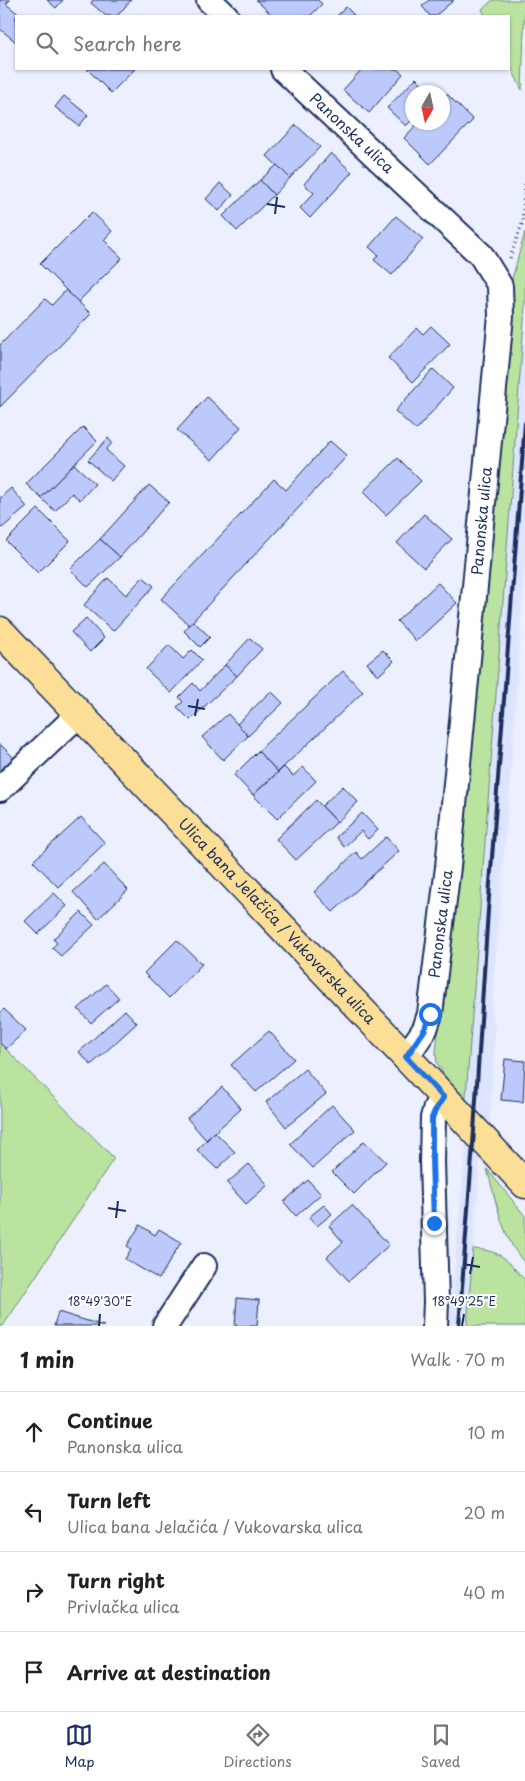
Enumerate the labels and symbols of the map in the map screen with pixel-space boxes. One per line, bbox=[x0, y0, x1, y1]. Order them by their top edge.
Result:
north arrow bbox=[405, 85, 450, 130]
street label: Panonska ulica bbox=[305, 87, 400, 178]
street label: Panonska ulica bbox=[464, 465, 497, 576]
street label: Ulica bana Jelačića / Vukovarska ulica bbox=[174, 812, 382, 1029]
street label: Panonska ulica bbox=[421, 868, 458, 979]
route start bbox=[419, 1003, 442, 1026]
route end bbox=[423, 1212, 446, 1235]
text: 18°49'30"E bbox=[68, 1292, 132, 1310]
text: 18°49'25"E bbox=[432, 1292, 496, 1310]

